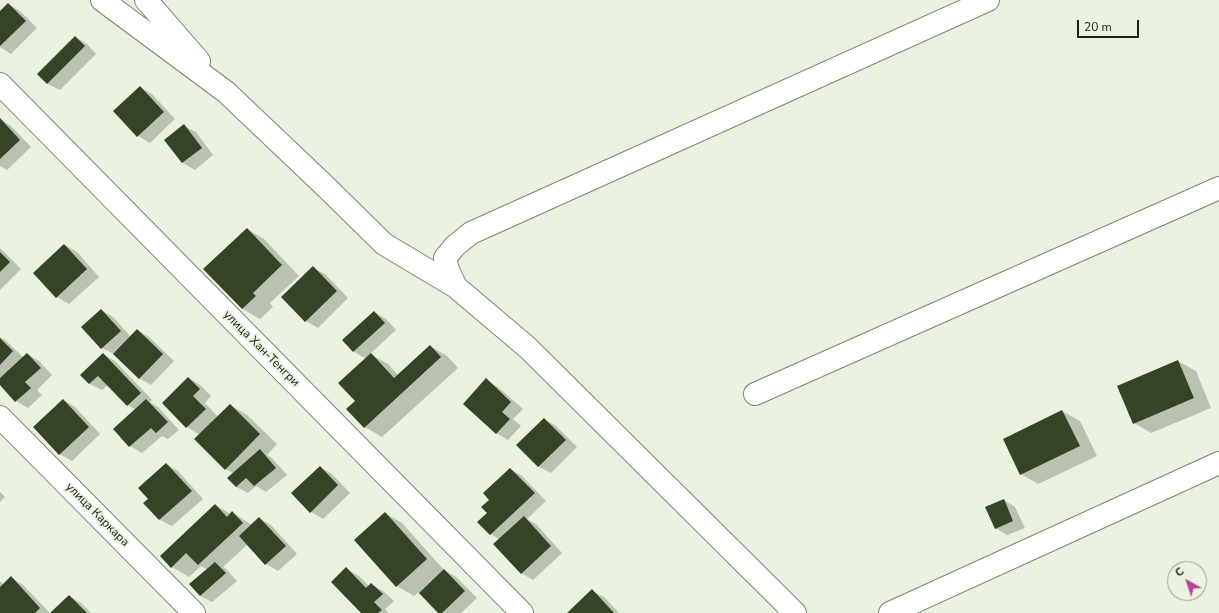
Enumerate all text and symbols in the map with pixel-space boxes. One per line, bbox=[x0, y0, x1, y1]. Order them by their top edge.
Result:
scale bar bbox=[1079, 12, 1141, 38]
text: 20 m bbox=[1084, 19, 1112, 35]
street label: улица Хан-Тенгри bbox=[220, 308, 302, 390]
street label: улица Каркара bbox=[62, 480, 132, 550]
north arrow bbox=[1167, 561, 1207, 601]
text: С bbox=[1172, 564, 1187, 580]

